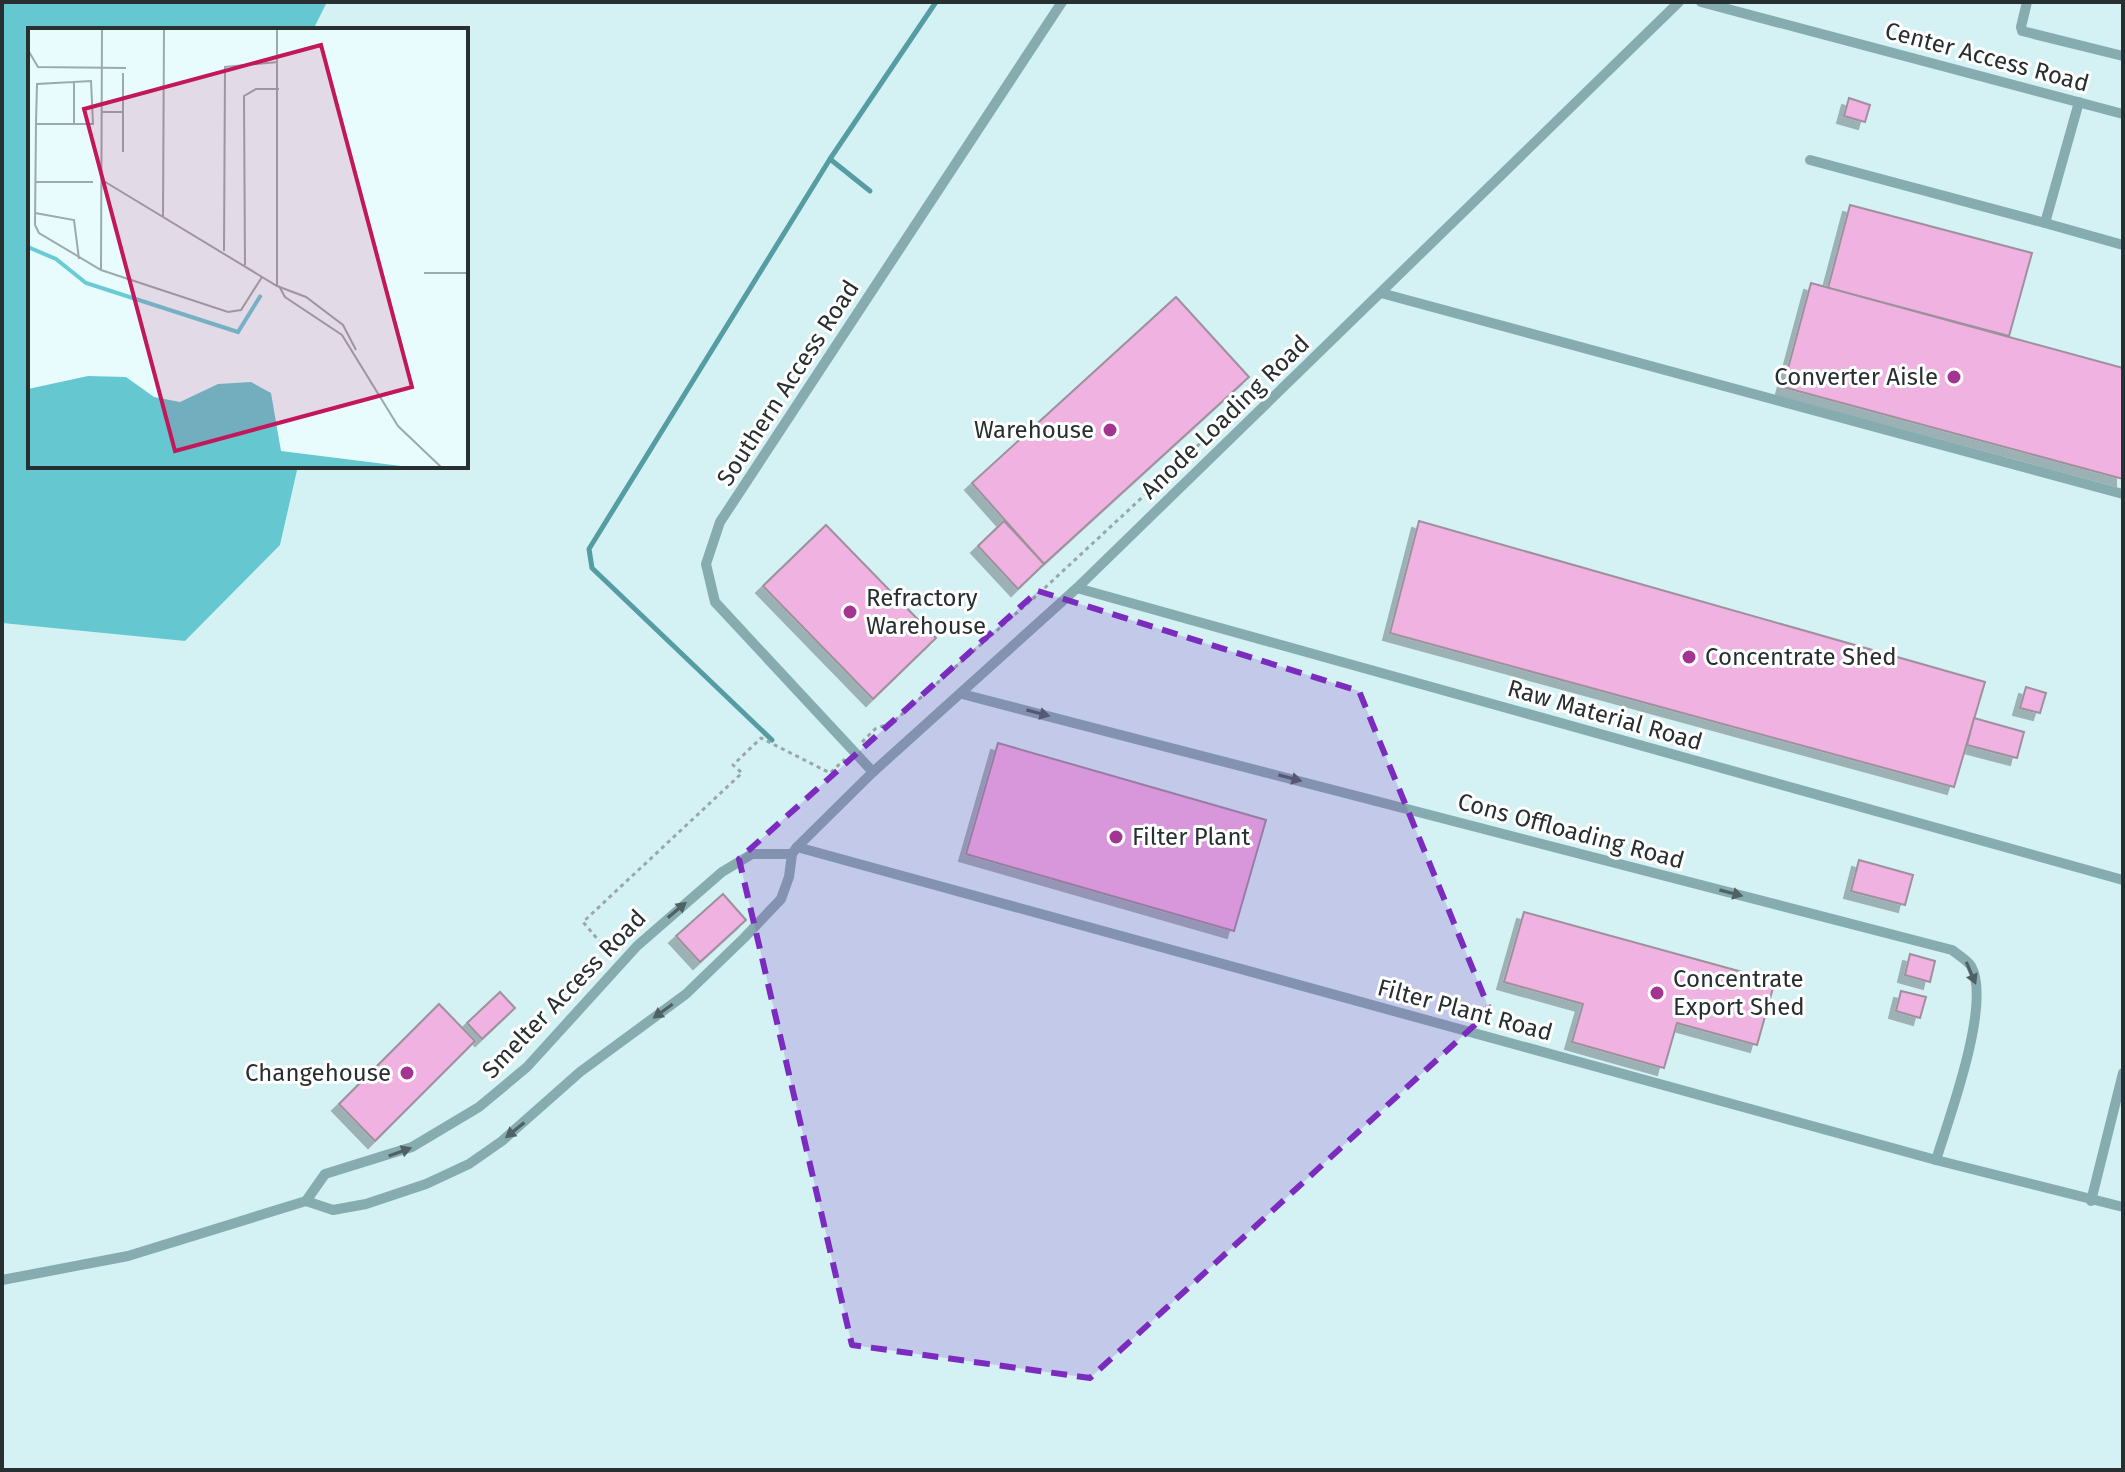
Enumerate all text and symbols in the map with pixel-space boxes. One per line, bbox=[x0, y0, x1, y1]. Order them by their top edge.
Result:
street label: Center Access Road bbox=[1882, 16, 2092, 98]
inset map bbox=[28, 28, 468, 468]
street label: Southern Access Road bbox=[711, 275, 865, 491]
street label: Anode Loading Road bbox=[1135, 329, 1315, 505]
place label: Converter Aisle bbox=[1774, 363, 1938, 391]
marker: Converter Aisle bbox=[1945, 368, 1963, 386]
place label: Warehouse bbox=[974, 416, 1094, 444]
marker: Warehouse bbox=[1101, 421, 1119, 439]
place label: Refractory Warehouse bbox=[866, 584, 986, 640]
marker: Refractory Warehouse bbox=[841, 603, 859, 621]
place label: Concentrate Shed bbox=[1705, 643, 1897, 671]
marker: Concentrate Shed bbox=[1680, 648, 1698, 666]
street label: Raw Material Road bbox=[1504, 674, 1706, 756]
one-way arrow bbox=[1025, 708, 1050, 720]
one-way arrow bbox=[1277, 773, 1302, 785]
street label: Cons Offloading Road bbox=[1455, 787, 1687, 875]
place label: Filter Plant bbox=[1132, 823, 1250, 851]
marker: Filter Plant bbox=[1107, 828, 1125, 846]
one-way arrow bbox=[1718, 887, 1743, 899]
one-way arrow bbox=[667, 902, 687, 919]
street label: Smelter Access Road bbox=[476, 904, 652, 1084]
one-way arrow bbox=[1965, 962, 1978, 985]
place label: Concentrate Export Shed bbox=[1673, 965, 1805, 1021]
street label: Filter Plant Road bbox=[1375, 973, 1555, 1047]
marker: Concentrate Export Shed bbox=[1648, 984, 1666, 1002]
one-way arrow bbox=[653, 1002, 674, 1018]
place label: Changehouse bbox=[245, 1059, 391, 1087]
marker: Changehouse bbox=[398, 1064, 416, 1082]
one-way arrow bbox=[505, 1121, 525, 1138]
one-way arrow bbox=[388, 1145, 412, 1158]

